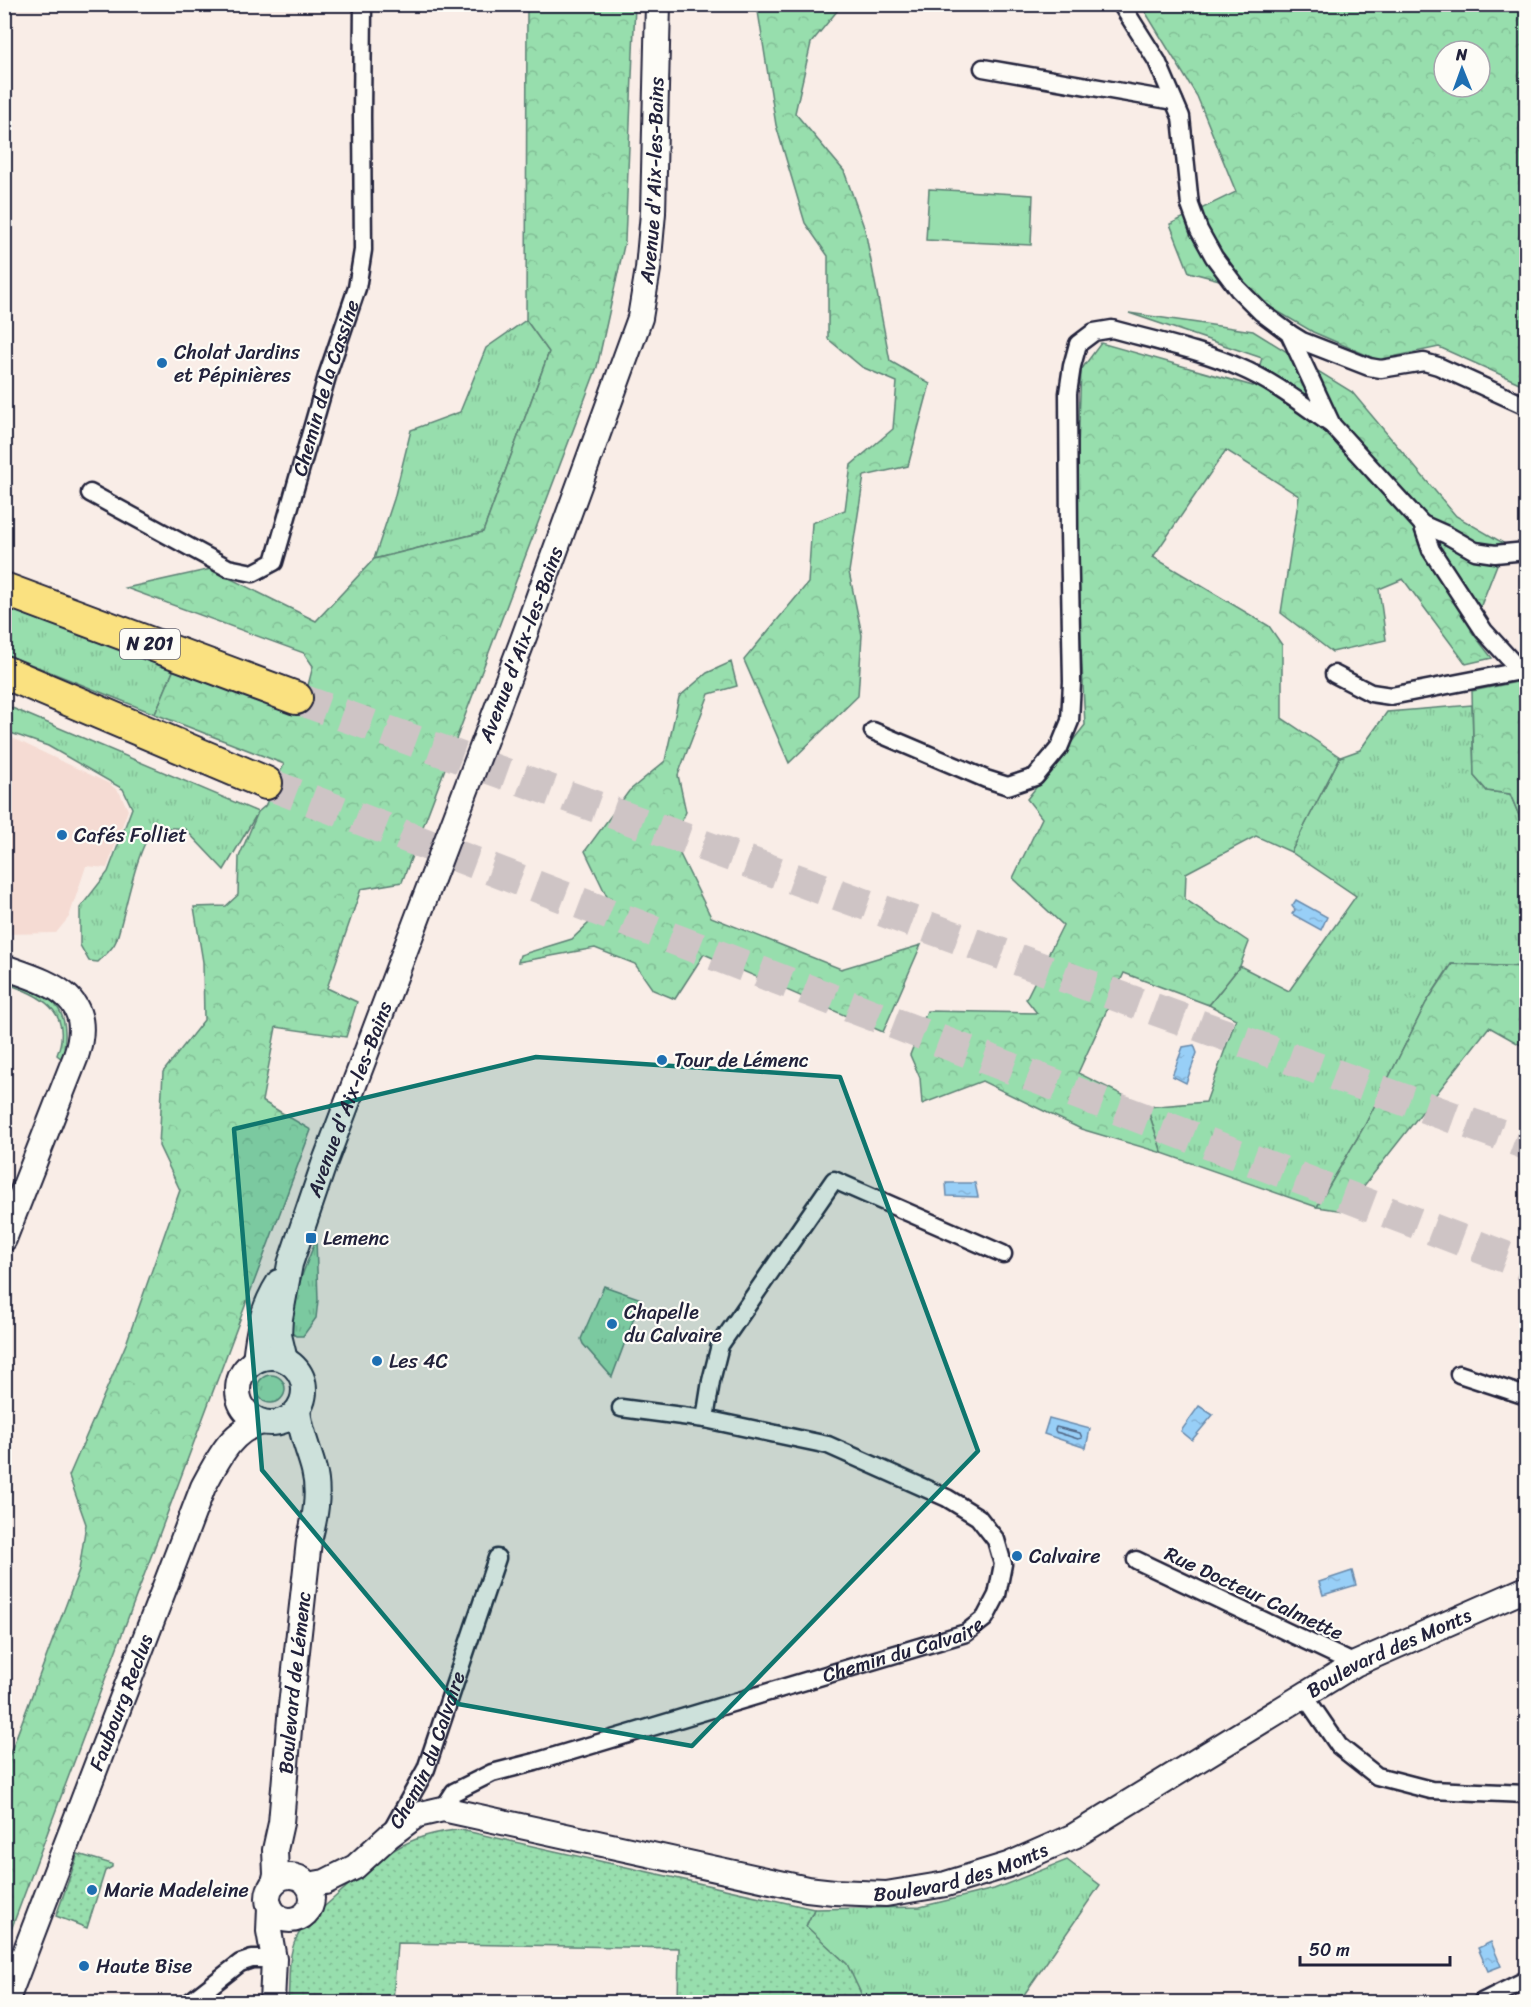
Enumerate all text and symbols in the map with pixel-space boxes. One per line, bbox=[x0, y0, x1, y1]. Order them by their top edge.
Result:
north arrow bbox=[1432, 39, 1492, 99]
text: N bbox=[1455, 40, 1468, 69]
street label: Avenue d'Aix-les-Bains bbox=[629, 76, 674, 287]
street label: Chemin de la Cassine bbox=[282, 295, 370, 480]
place label: Cholat Jardins et Pépinières bbox=[174, 335, 301, 393]
marker: Cholat Jardins et Pépinières bbox=[155, 356, 169, 370]
street label: Avenue d'Aix-les-Bains bbox=[468, 541, 574, 749]
road number: N 201 bbox=[120, 629, 180, 659]
place label: Cafés Folliet bbox=[74, 818, 187, 853]
marker: Cafés Folliet bbox=[55, 828, 69, 842]
street label: Avenue d'Aix-les-Bains bbox=[297, 995, 403, 1203]
place label: Tour de Lémenc bbox=[674, 1043, 809, 1078]
marker: Tour de Lémenc bbox=[655, 1053, 669, 1067]
place label: Lemenc bbox=[323, 1221, 389, 1256]
marker: Lemenc bbox=[304, 1231, 318, 1245]
place label: Chapelle du Calvaire bbox=[624, 1295, 722, 1353]
marker: Chapelle du Calvaire bbox=[605, 1317, 619, 1331]
place label: Les 4C bbox=[389, 1344, 448, 1379]
marker: Les 4C bbox=[370, 1354, 384, 1368]
street label: Rue Docteur Calmette bbox=[1158, 1537, 1349, 1650]
place label: Calvaire bbox=[1029, 1539, 1101, 1574]
marker: Calvaire bbox=[1010, 1549, 1024, 1563]
street label: Boulevard de Lémenc bbox=[268, 1589, 321, 1775]
street label: Boulevard des Monts bbox=[1299, 1598, 1478, 1708]
street label: Chemin du Calvaire bbox=[818, 1608, 992, 1693]
street label: Faubourg Reclus bbox=[79, 1628, 163, 1776]
street label: Chemin du Calvaire bbox=[379, 1667, 476, 1835]
street label: Boulevard des Monts bbox=[873, 1832, 1055, 1912]
place label: Marie Madeleine bbox=[104, 1873, 249, 1908]
marker: Marie Madeleine bbox=[85, 1883, 99, 1897]
scale bar bbox=[1300, 1929, 1450, 1967]
text: 50 m bbox=[1309, 1934, 1350, 1966]
place label: Haute Bise bbox=[96, 1949, 192, 1984]
marker: Haute Bise bbox=[77, 1959, 91, 1973]

